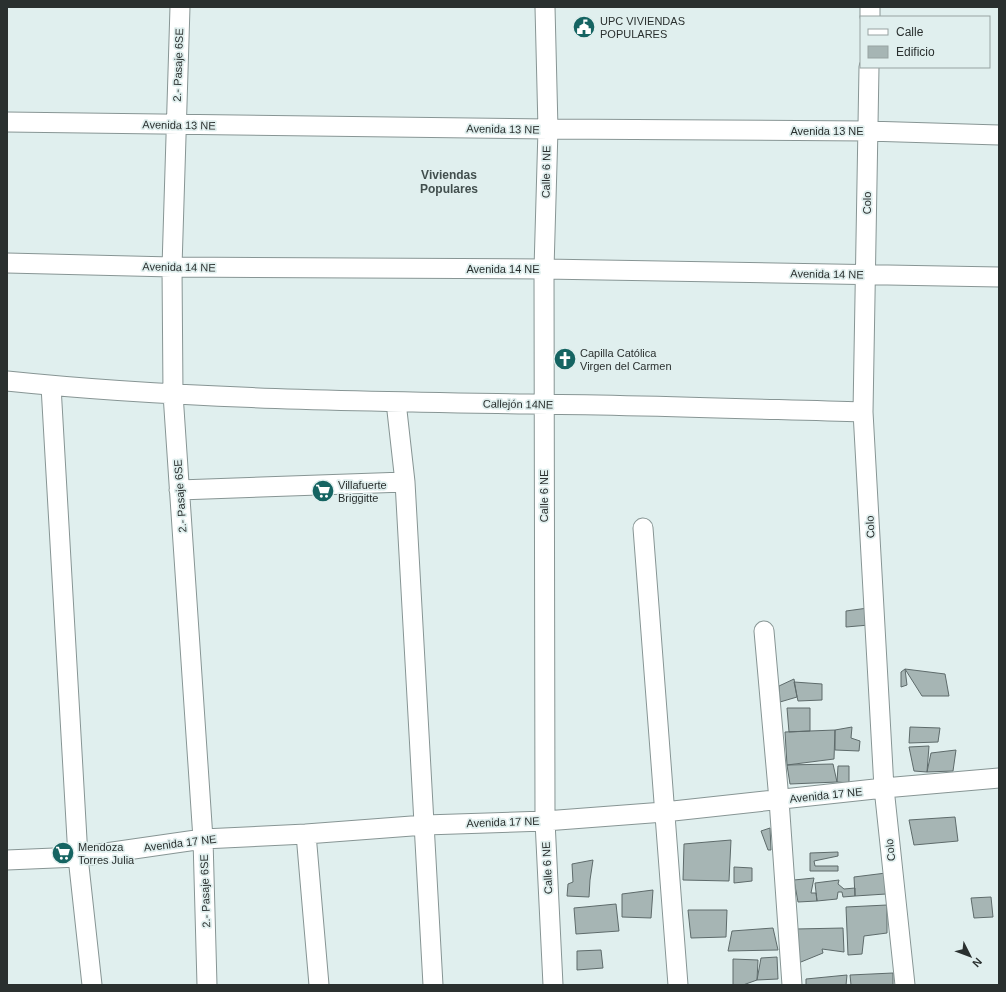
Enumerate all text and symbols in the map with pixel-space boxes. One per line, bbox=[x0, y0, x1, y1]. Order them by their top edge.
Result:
public building icon: UPC VIVIENDAS POPULARES bbox=[571, 14, 597, 40]
place label: UPC VIVIENDAS POPULARES bbox=[600, 15, 685, 40]
legend bbox=[860, 16, 990, 68]
text: Calle bbox=[896, 25, 924, 39]
street label: 2.- Pasaje 6SE bbox=[171, 28, 185, 102]
text: Edificio bbox=[896, 45, 935, 59]
street label: Avenida 13 NE bbox=[142, 118, 216, 132]
street label: Avenida 13 NE bbox=[466, 122, 540, 136]
street label: Avenida 13 NE bbox=[790, 125, 864, 137]
street label: Calle 6 NE bbox=[540, 146, 552, 198]
district label: Viviendas Populares bbox=[420, 168, 478, 196]
street label: Colo bbox=[861, 192, 873, 214]
street label: Avenida 14 NE bbox=[142, 260, 216, 274]
street label: Avenida 14 NE bbox=[466, 263, 540, 275]
street label: Avenida 14 NE bbox=[790, 267, 864, 281]
church icon: Capilla Católica Virgen del Carmen bbox=[552, 346, 578, 372]
place label: Capilla Católica Virgen del Carmen bbox=[580, 347, 672, 372]
street label: Callejón 14NE bbox=[483, 397, 553, 411]
street label: 2.- Pasaje 6SE bbox=[171, 459, 189, 533]
street label: Calle 6 NE bbox=[538, 470, 550, 522]
supermarket icon: Villafuerte Briggitte bbox=[310, 478, 336, 504]
place label: Villafuerte Briggitte bbox=[338, 479, 387, 504]
street label: Colo bbox=[863, 515, 877, 539]
street label: Avenida 17 NE bbox=[789, 785, 863, 805]
street label: Avenida 17 NE bbox=[466, 815, 540, 829]
street label: Avenida 17 NE bbox=[143, 833, 217, 853]
street label: Colo bbox=[883, 838, 897, 862]
supermarket icon: Mendoza Torres Julia bbox=[50, 840, 76, 866]
place label: Mendoza Torres Julia bbox=[78, 841, 135, 866]
street label: Calle 6 NE bbox=[540, 841, 554, 895]
street label: 2.- Pasaje 6SE bbox=[198, 854, 212, 928]
north arrow bbox=[950, 936, 990, 976]
text: N bbox=[970, 956, 985, 970]

